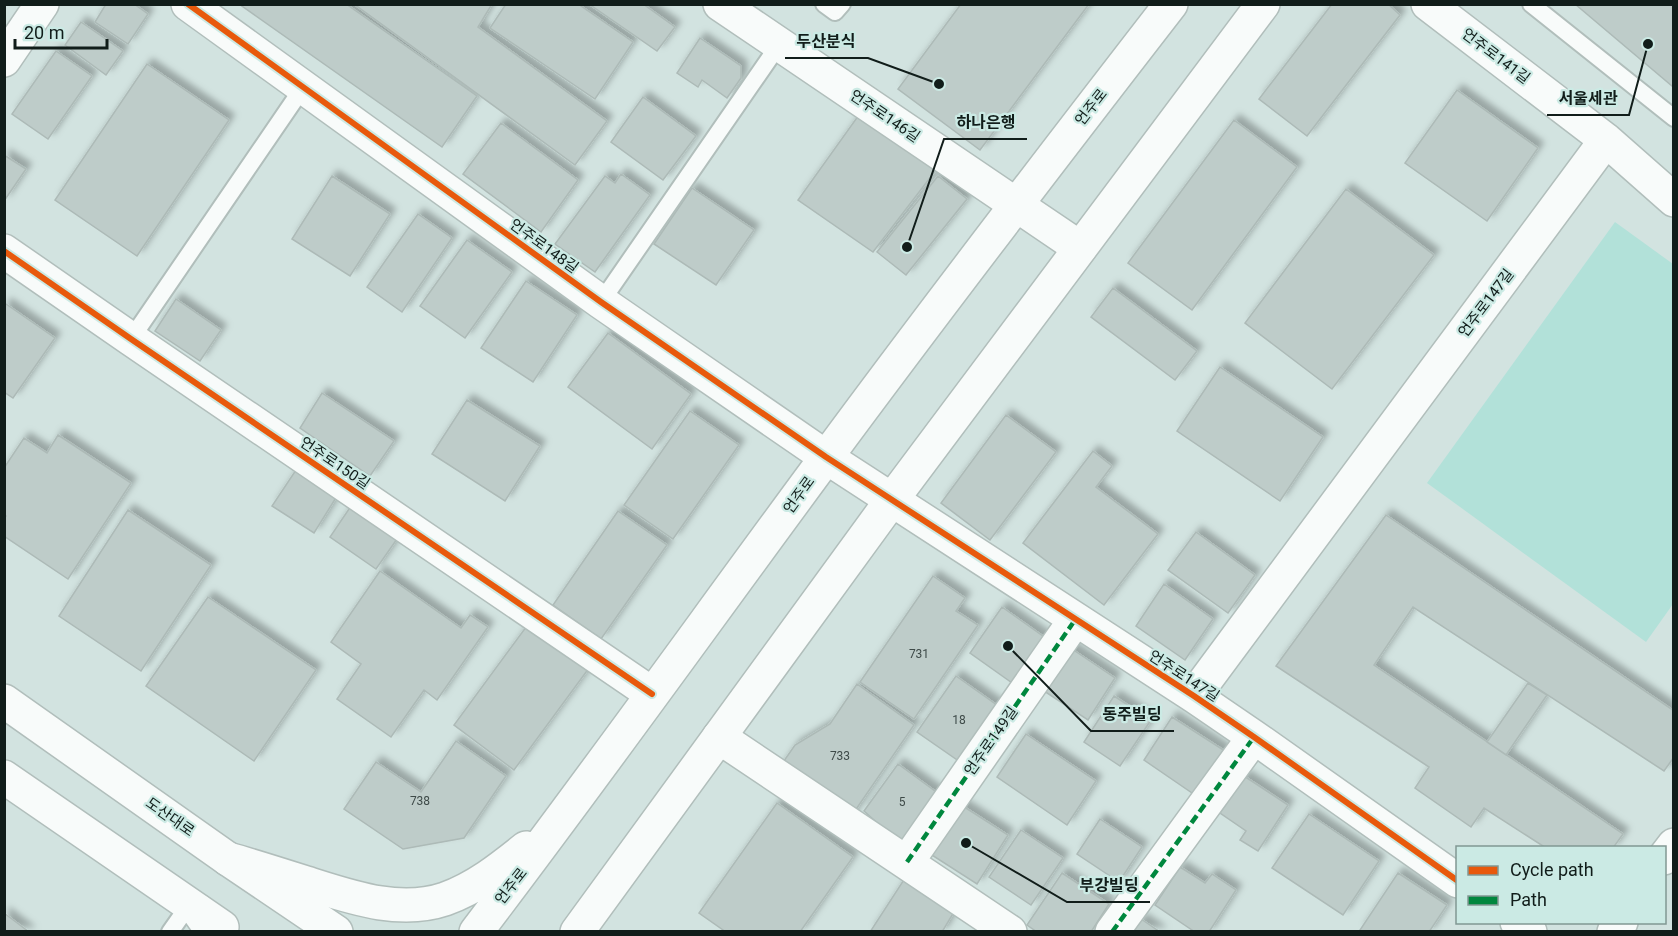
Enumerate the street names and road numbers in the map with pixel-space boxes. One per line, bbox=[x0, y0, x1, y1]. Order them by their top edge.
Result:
street label: 언주로141길 bbox=[1458, 25, 1534, 87]
street label: 언주로 bbox=[1071, 85, 1111, 129]
street label: 언주로146길 bbox=[847, 86, 923, 146]
street label: 언주로148길 bbox=[506, 215, 582, 277]
street label: 언주로147길 bbox=[1455, 265, 1517, 341]
street label: 언주로150길 bbox=[297, 433, 373, 493]
street label: 언주로 bbox=[780, 473, 818, 517]
street label: 언주로147길 bbox=[1145, 647, 1223, 705]
street label: 언주로149길 bbox=[961, 703, 1021, 779]
street label: 도산대로 bbox=[142, 794, 198, 840]
street label: 언주로 bbox=[491, 864, 531, 908]

